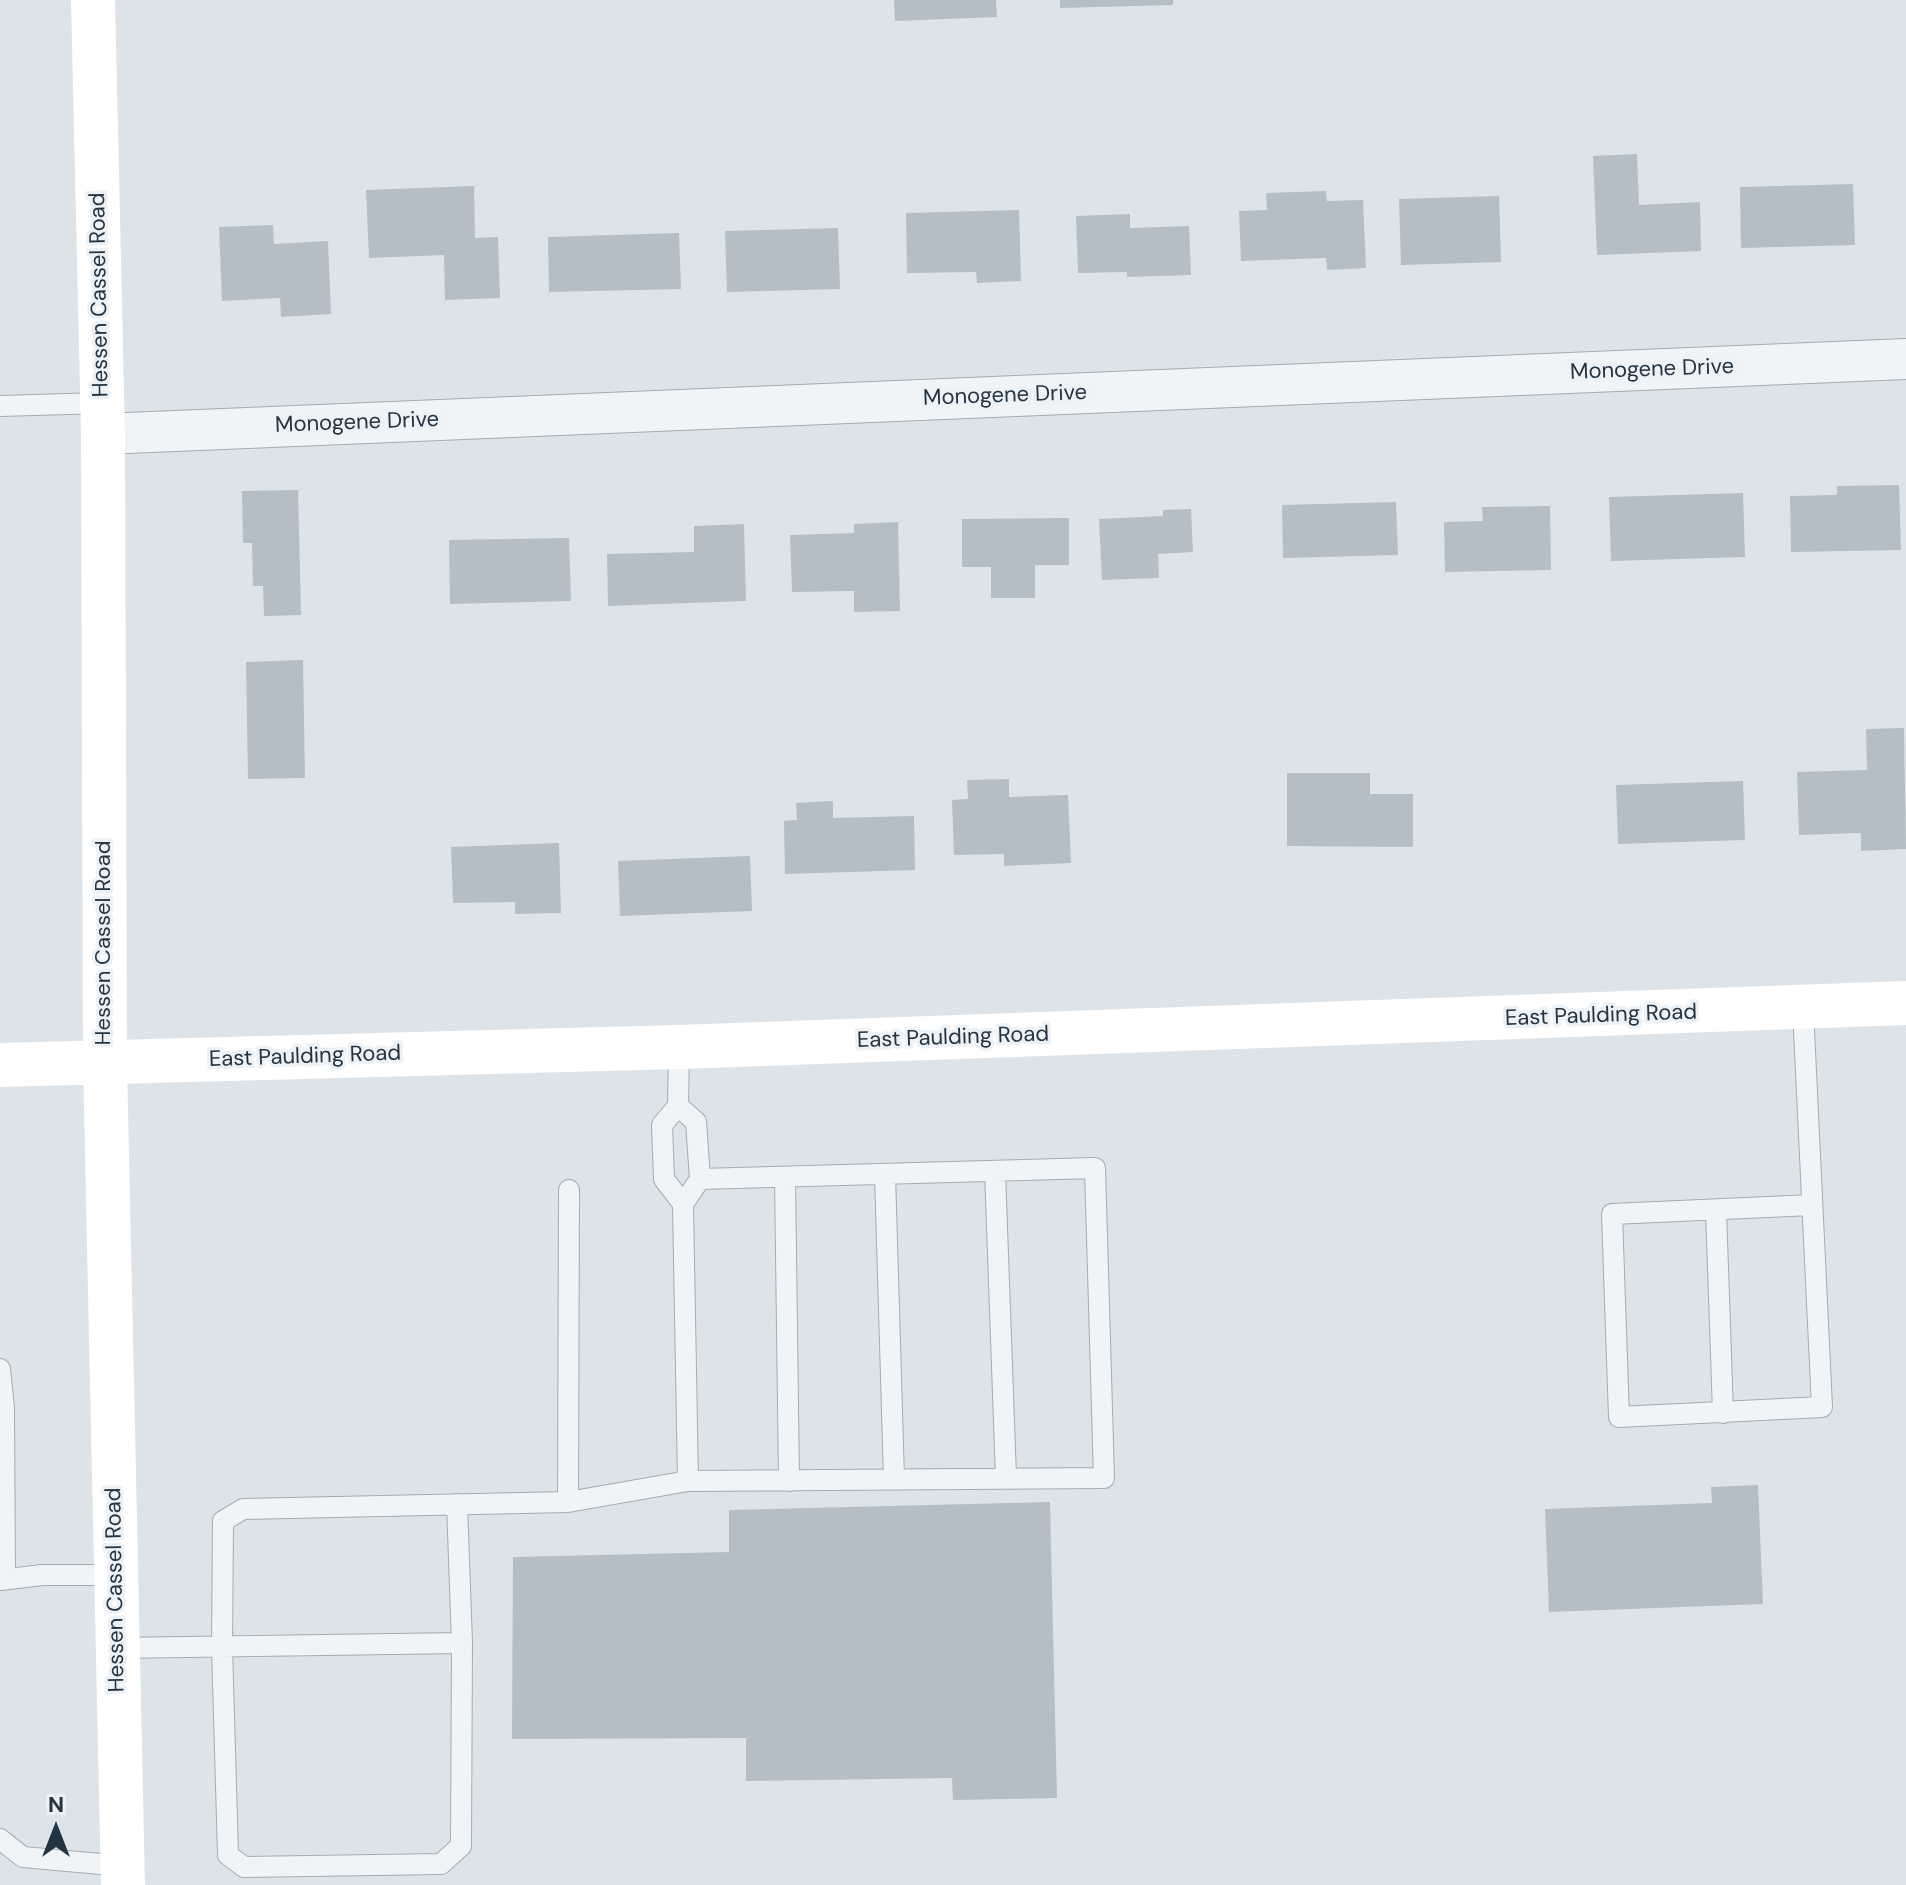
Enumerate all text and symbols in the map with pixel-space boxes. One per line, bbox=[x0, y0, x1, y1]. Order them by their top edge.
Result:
street label: Hessen Cassel Road bbox=[85, 192, 115, 398]
street label: Monogene Drive bbox=[1570, 354, 1734, 386]
street label: Monogene Drive bbox=[923, 380, 1087, 412]
street label: Monogene Drive bbox=[275, 407, 439, 439]
street label: Hessen Cassel Road bbox=[91, 841, 117, 1045]
street label: East Paulding Road bbox=[1504, 999, 1698, 1033]
street label: East Paulding Road bbox=[856, 1021, 1050, 1055]
street label: East Paulding Road bbox=[208, 1040, 402, 1074]
street label: Hessen Cassel Road bbox=[101, 1487, 131, 1693]
north arrow bbox=[16, 1789, 96, 1869]
text: N bbox=[48, 1790, 64, 1819]

